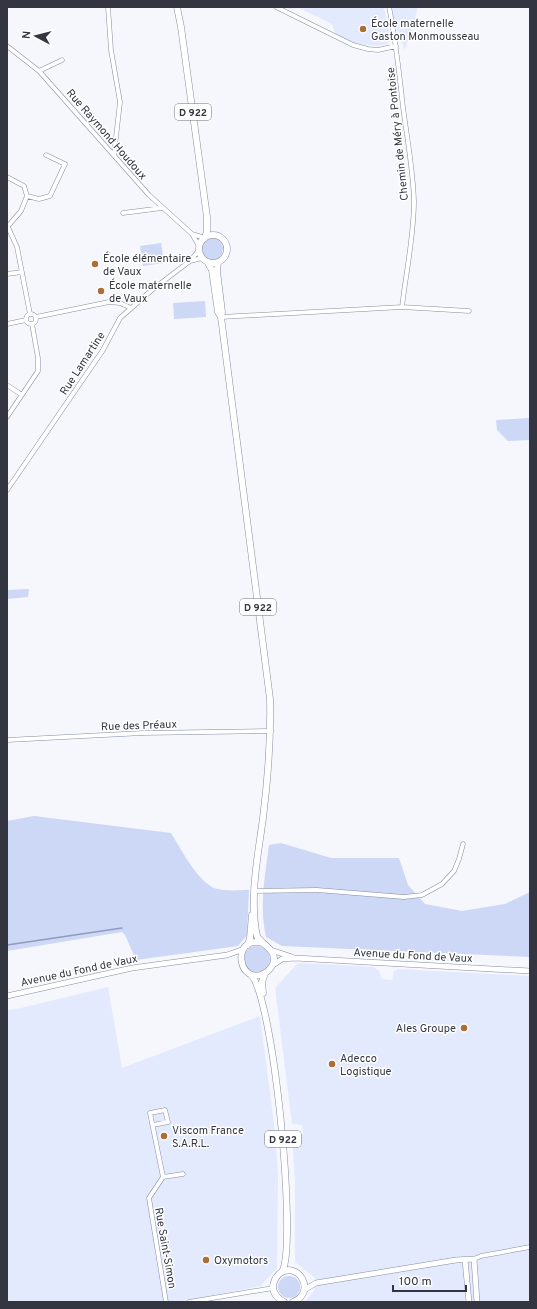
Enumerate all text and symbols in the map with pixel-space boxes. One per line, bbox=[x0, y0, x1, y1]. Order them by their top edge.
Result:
north arrow bbox=[16, 16, 56, 56]
place label: École maternelle Gaston Monmousseau bbox=[371, 16, 479, 44]
marker: École maternelle Gaston Monmousseau bbox=[358, 24, 368, 34]
text: N bbox=[20, 30, 34, 40]
street label: Chemin de Méry à Pontoise bbox=[384, 66, 412, 201]
street label: Rue Raymond Houdoux bbox=[63, 86, 150, 183]
road number: D 922 bbox=[175, 104, 211, 120]
place label: École élémentaire de Vaux bbox=[103, 251, 191, 279]
marker: École élémentaire de Vaux bbox=[90, 259, 100, 269]
place label: École maternelle de Vaux bbox=[109, 278, 192, 306]
marker: École maternelle de Vaux bbox=[96, 286, 106, 296]
street label: Rue Lamartine bbox=[57, 329, 109, 398]
road number: D 922 bbox=[240, 599, 276, 615]
street label: Rue des Préaux bbox=[101, 718, 178, 734]
street label: Avenue du Fond de Vaux bbox=[353, 946, 473, 966]
street label: Avenue du Fond de Vaux bbox=[19, 952, 139, 990]
place label: Ales Groupe bbox=[396, 1022, 456, 1036]
marker: Ales Groupe bbox=[459, 1023, 469, 1033]
place label: Adecco Logistique bbox=[340, 1052, 392, 1079]
marker: Adecco Logistique bbox=[327, 1059, 337, 1069]
place label: Viscom France S.A.R.L. bbox=[172, 1124, 244, 1151]
marker: Viscom France S.A.R.L. bbox=[159, 1131, 169, 1141]
road number: D 922 bbox=[265, 1131, 301, 1147]
street label: Rue Saint-Simon bbox=[151, 1207, 179, 1290]
place label: Oxymotors bbox=[214, 1254, 268, 1268]
marker: Oxymotors bbox=[201, 1255, 211, 1265]
scale bar bbox=[393, 1267, 466, 1293]
text: 100 m bbox=[399, 1274, 432, 1290]

